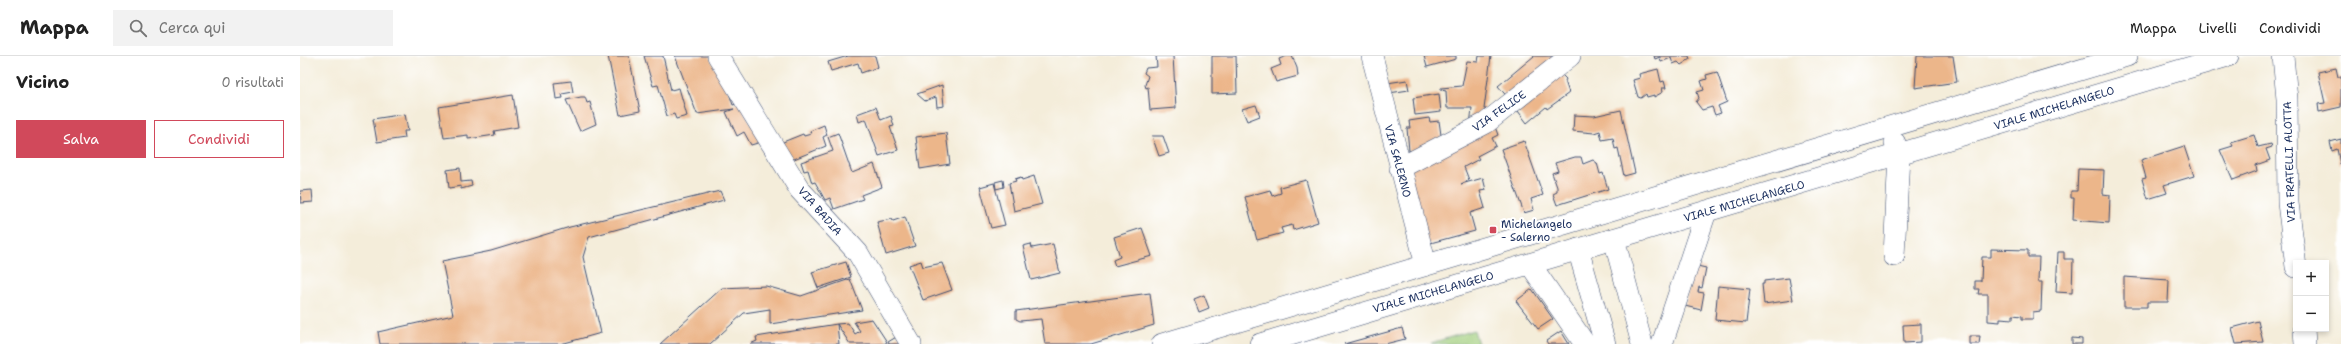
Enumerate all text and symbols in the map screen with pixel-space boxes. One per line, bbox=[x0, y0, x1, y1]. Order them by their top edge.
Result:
search box bbox=[113, 10, 393, 46]
text: Mappa bbox=[20, 15, 89, 40]
icon: search bbox=[127, 17, 149, 39]
text: Cerca qui bbox=[159, 18, 225, 38]
text: Mappa bbox=[2130, 19, 2177, 37]
text: Livelli bbox=[2199, 19, 2237, 37]
text: Condividi bbox=[2259, 19, 2321, 37]
text: Vicino bbox=[16, 71, 69, 93]
text: 0 risultati bbox=[221, 74, 284, 91]
street label: VIALE MICHELANGELO bbox=[1992, 83, 2116, 134]
street label: VIA FELICE bbox=[1469, 87, 1529, 135]
street label: VIA FRATELLI ALOTTA bbox=[2280, 101, 2299, 223]
button: Salva bbox=[16, 120, 146, 158]
button: Condividi bbox=[154, 120, 284, 158]
street label: VIA SALERNO bbox=[1381, 123, 1414, 199]
street label: VIALE MICHELANGELO bbox=[1682, 177, 1806, 226]
street label: VIA BADIA bbox=[794, 184, 845, 239]
place label: Michelangelo - Salerno bbox=[1501, 217, 1572, 245]
marker: Michelangelo - Salerno bbox=[1488, 225, 1498, 235]
map controls bbox=[2293, 260, 2329, 332]
button: + bbox=[2293, 260, 2329, 296]
street label: VIALE MICHELANGELO bbox=[1371, 268, 1495, 317]
button: − bbox=[2293, 296, 2329, 332]

